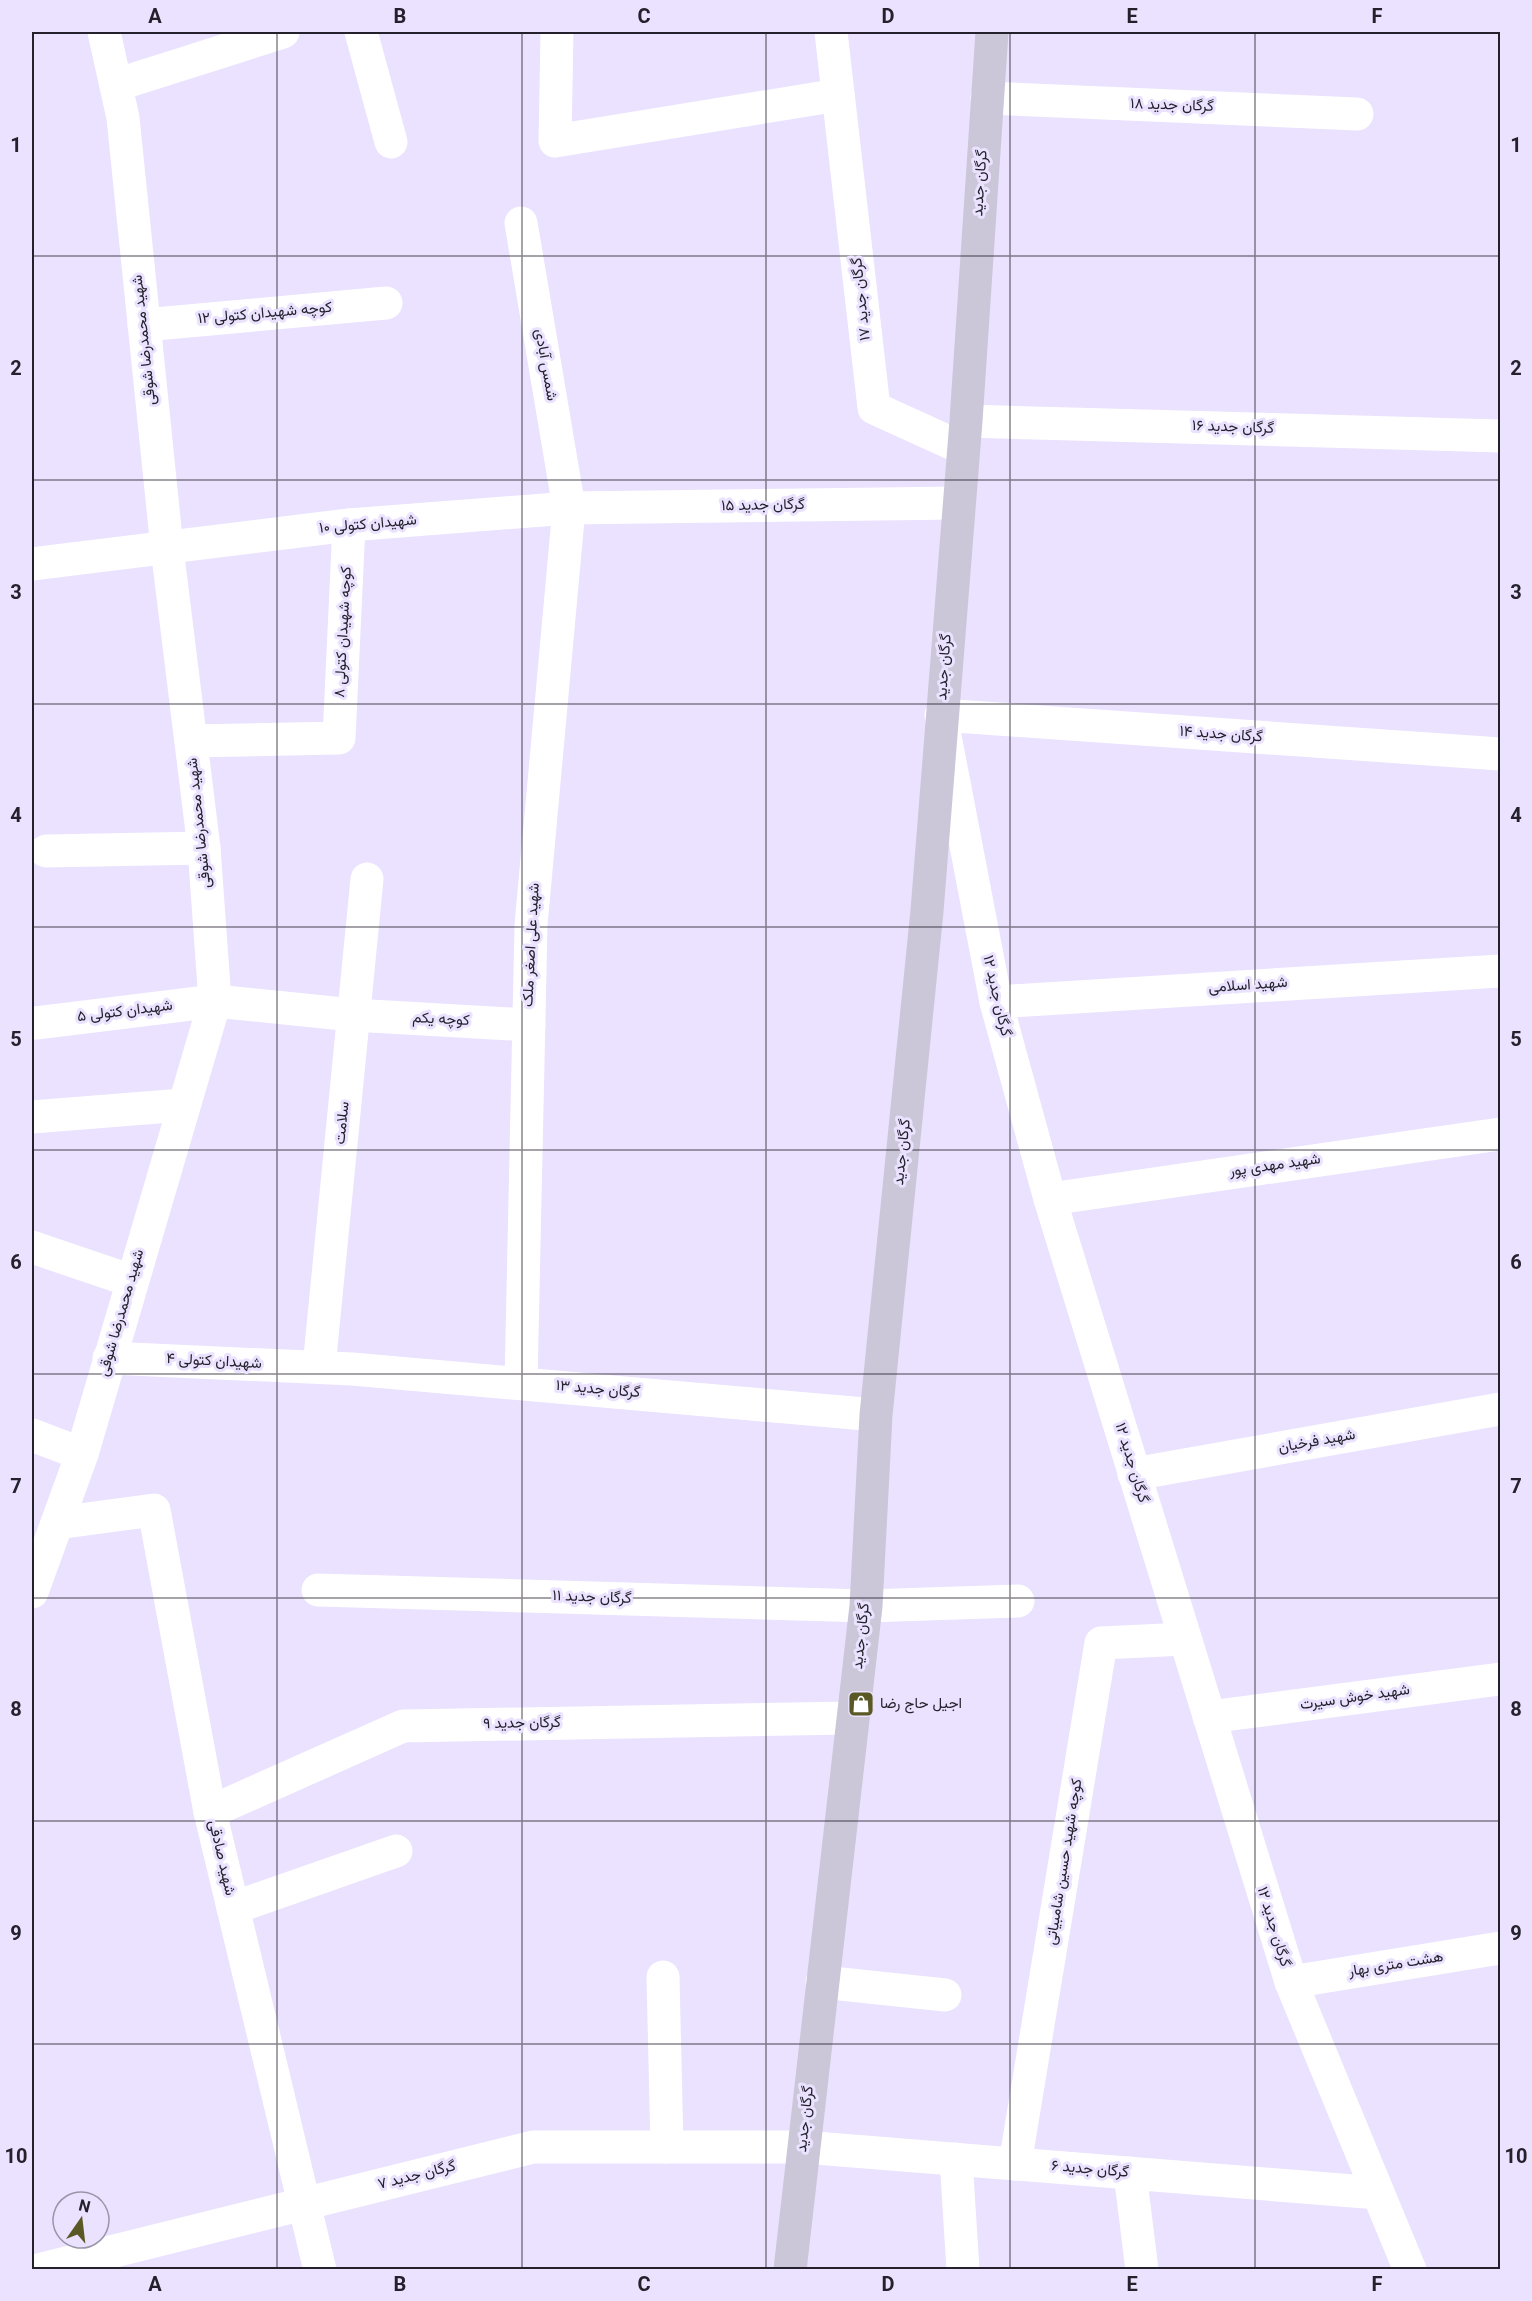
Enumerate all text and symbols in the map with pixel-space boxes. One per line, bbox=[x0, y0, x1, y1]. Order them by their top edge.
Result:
text: A bbox=[148, 2, 162, 34]
text: B bbox=[394, 2, 406, 34]
text: C bbox=[637, 2, 651, 34]
text: D bbox=[882, 2, 895, 34]
text: E bbox=[1126, 2, 1138, 34]
text: F bbox=[1372, 2, 1383, 34]
street label: ۱۸ گرگان جدید bbox=[1130, 93, 1215, 119]
text: 1 bbox=[10, 131, 22, 163]
text: 1 bbox=[1510, 131, 1522, 163]
street label: گرگان جدید bbox=[967, 149, 995, 217]
street label: ۱۷ گرگان جدید bbox=[846, 256, 878, 342]
street label: شهید محمدرضا شوقی bbox=[127, 273, 163, 406]
street label: کوچه شهیدان کتولی ۱۲ bbox=[197, 297, 333, 331]
street label: شمس آبادی bbox=[527, 327, 563, 403]
text: 2 bbox=[10, 354, 22, 386]
text: 2 bbox=[1510, 354, 1522, 386]
street label: گرگان جدید ۱۶ bbox=[1192, 415, 1275, 441]
street label: ۱۵ گرگان جدید bbox=[721, 494, 805, 518]
street label: ۱۰ شهیدان کتولی bbox=[318, 509, 418, 541]
street label: کوچه شهیدان کتولی ۸ bbox=[329, 566, 359, 698]
text: 3 bbox=[10, 578, 22, 610]
text: 3 bbox=[1510, 578, 1522, 610]
street label: گرگان جدید bbox=[931, 633, 959, 701]
street label: گرگان جدید ۱۴ bbox=[1179, 721, 1264, 749]
street label: شهید محمدرضا شوقی bbox=[182, 756, 218, 889]
text: 4 bbox=[10, 801, 22, 833]
text: 4 bbox=[1510, 801, 1522, 833]
street label: شهید علی اصغر ملک bbox=[517, 882, 547, 1008]
street label: گرگان جدید ۱۲ bbox=[975, 953, 1017, 1039]
street label: شهید اسلامی bbox=[1208, 972, 1288, 1000]
street label: ۵ شهیدان کتولی bbox=[76, 995, 174, 1029]
street label: کوچه یکم bbox=[412, 1007, 470, 1033]
text: 5 bbox=[10, 1025, 22, 1057]
text: 5 bbox=[1510, 1025, 1522, 1057]
street label: سلامت bbox=[329, 1100, 357, 1145]
street label: گرگان جدید bbox=[888, 1117, 918, 1186]
street label: شهید مهدی پور bbox=[1227, 1148, 1322, 1184]
street label: شهید محمدرضا شوقی bbox=[93, 1247, 151, 1379]
text: 6 bbox=[10, 1248, 22, 1280]
text: 6 bbox=[1510, 1248, 1522, 1280]
street label: ۴ شهیدان کتولی bbox=[166, 1348, 263, 1376]
street label: گرگان جدید ۱۳ bbox=[555, 1375, 642, 1405]
street label: گرگان جدید ۱۲ bbox=[1108, 1420, 1154, 1506]
street label: شهید فرخیان bbox=[1277, 1424, 1357, 1460]
text: 7 bbox=[10, 1472, 22, 1504]
text: 7 bbox=[1510, 1472, 1522, 1504]
street label: گرگان جدید ۱۱ bbox=[552, 1585, 632, 1611]
street label: گرگان جدید bbox=[847, 1601, 877, 1670]
street label: شهید خوش سیرت bbox=[1299, 1679, 1412, 1717]
shop icon: اجیل حاج رضا bbox=[846, 1689, 876, 1719]
place label: اجیل حاج رضا bbox=[880, 1693, 962, 1716]
text: 8 bbox=[10, 1695, 22, 1727]
text: 8 bbox=[1510, 1695, 1522, 1727]
street label: گرگان جدید ۹ bbox=[483, 1712, 561, 1736]
street label: کوچه شهید حسین شامبیاتی bbox=[1040, 1777, 1090, 1947]
street label: شهید صادقی bbox=[201, 1818, 241, 1898]
street label: گرگان جدید ۱۲ bbox=[1250, 1884, 1296, 1970]
text: 9 bbox=[10, 1919, 22, 1951]
text: 9 bbox=[1510, 1919, 1522, 1951]
street label: هشت متری بهار bbox=[1346, 1946, 1445, 1984]
street label: گرگان جدید bbox=[791, 2084, 821, 2153]
text: 10 bbox=[5, 2142, 27, 2174]
text: 10 bbox=[1505, 2142, 1527, 2174]
street label: گرگان جدید ۷ bbox=[376, 2155, 459, 2197]
street label: گرگان جدید ۶ bbox=[1050, 2155, 1130, 2185]
north arrow bbox=[51, 2190, 111, 2250]
text: N bbox=[76, 2194, 93, 2221]
text: A bbox=[148, 2270, 162, 2301]
text: B bbox=[394, 2270, 406, 2301]
text: C bbox=[637, 2270, 651, 2301]
text: D bbox=[882, 2270, 895, 2301]
text: E bbox=[1126, 2270, 1138, 2301]
text: F bbox=[1372, 2270, 1383, 2301]

